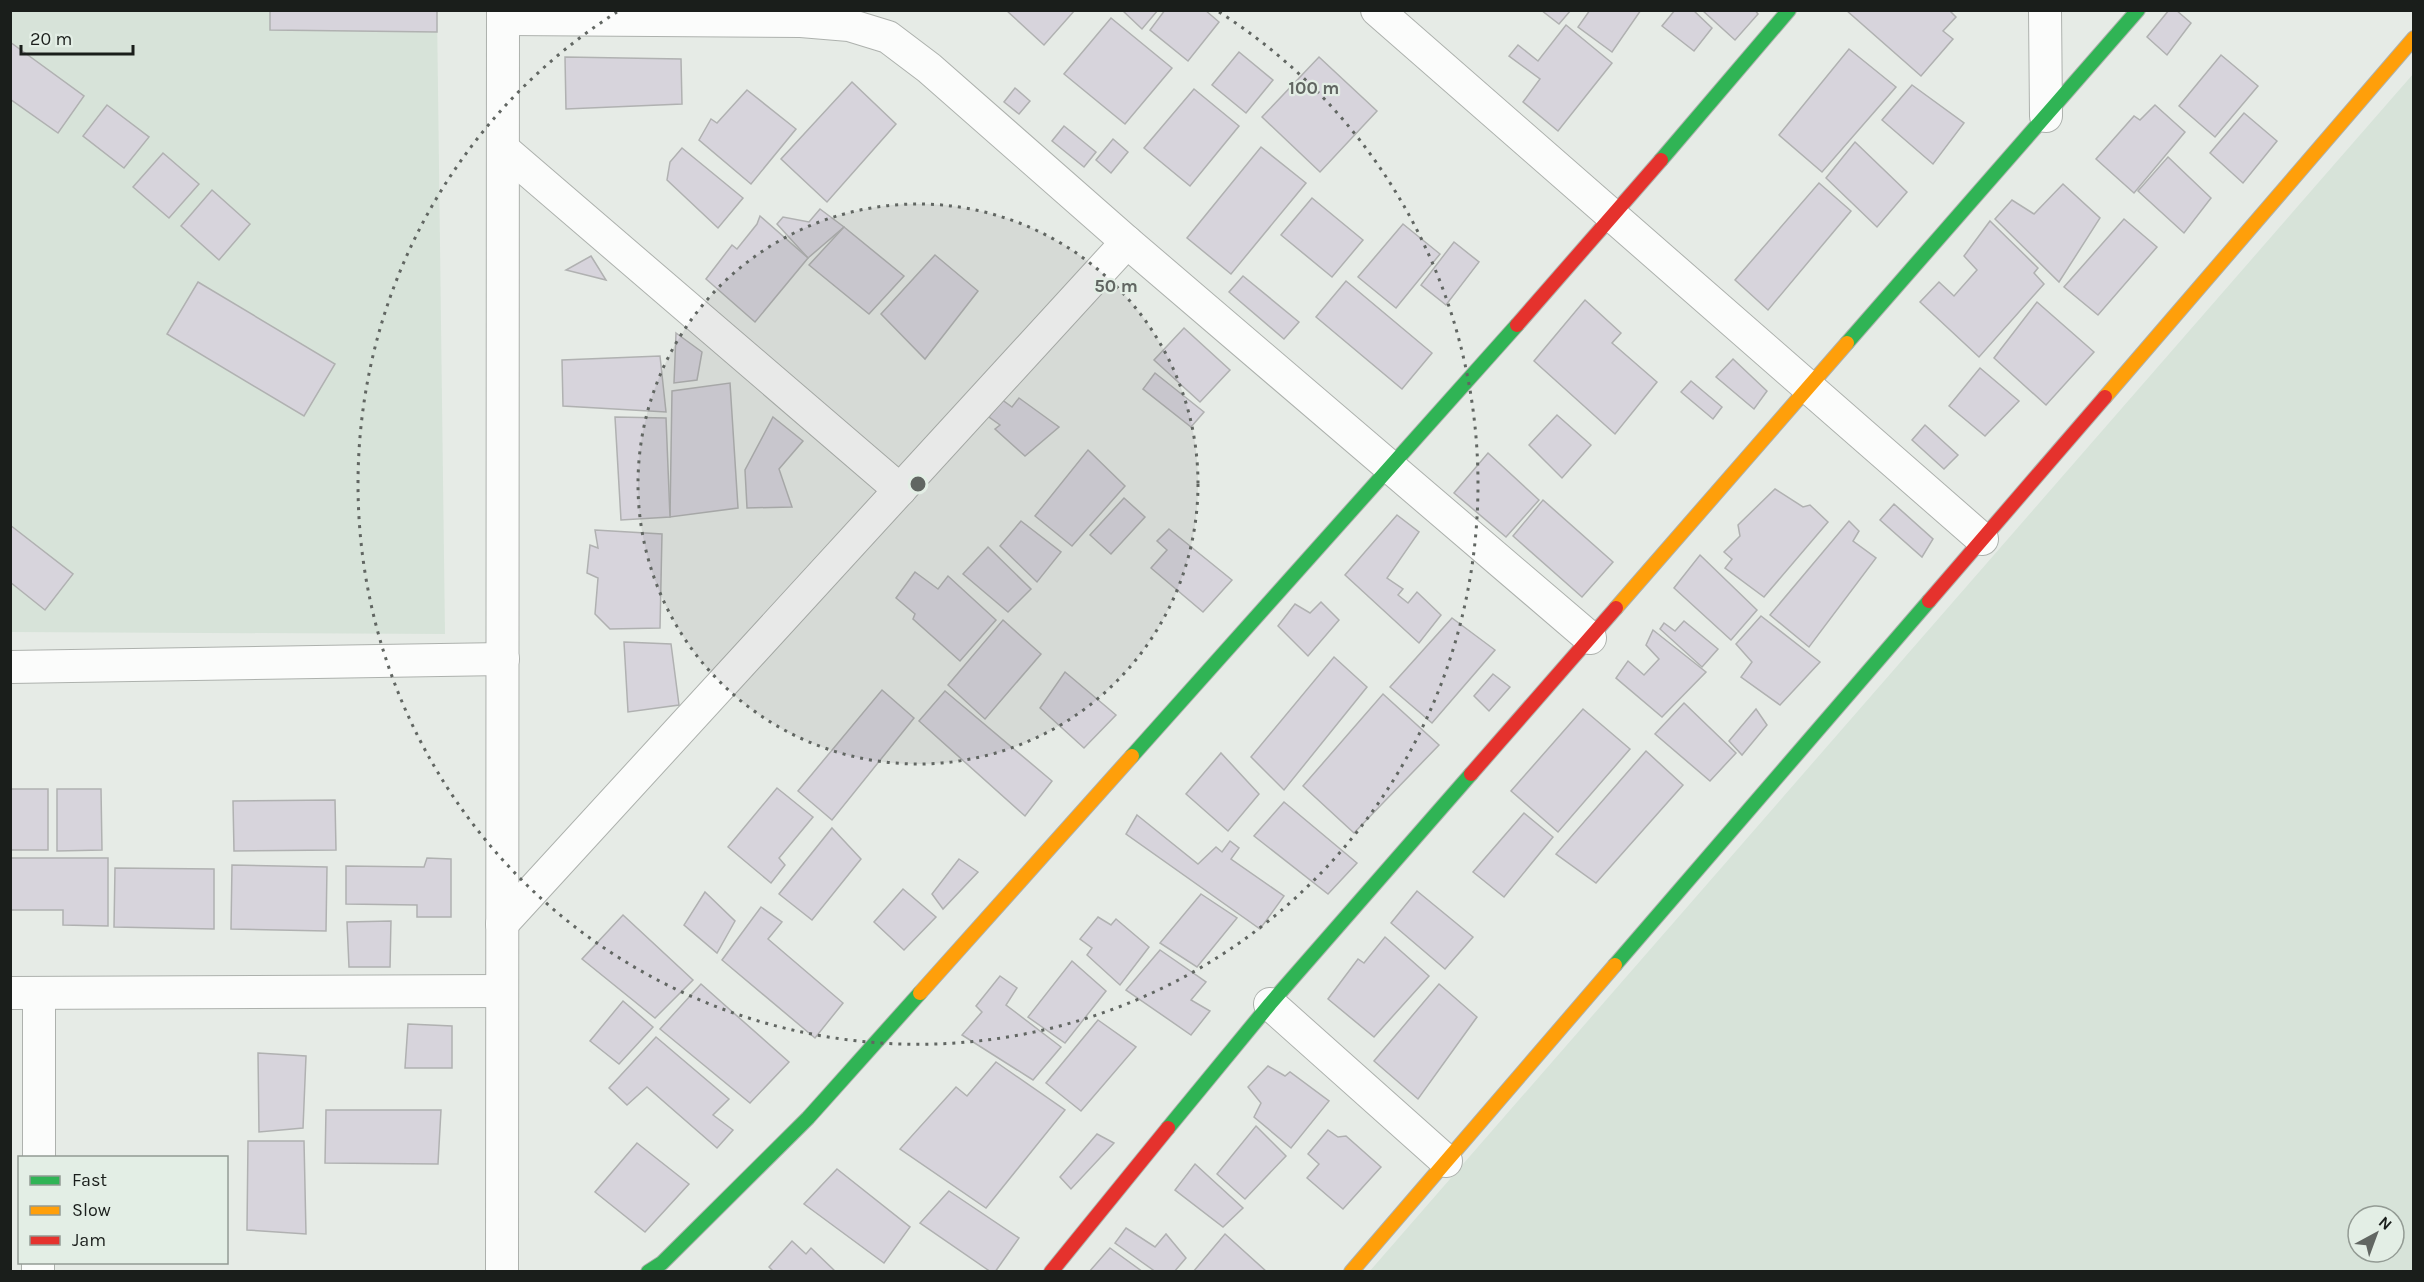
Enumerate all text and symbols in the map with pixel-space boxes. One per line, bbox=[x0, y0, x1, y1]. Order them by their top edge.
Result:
scale bar bbox=[21, 18, 134, 56]
text: 20 m bbox=[30, 28, 72, 50]
text: 100 m bbox=[1289, 77, 1339, 99]
text: 50 m bbox=[1094, 275, 1138, 297]
centre of rings bbox=[908, 474, 928, 494]
legend bbox=[18, 1156, 228, 1264]
text: Fast bbox=[72, 1169, 107, 1191]
text: Slow bbox=[72, 1199, 111, 1221]
north arrow bbox=[2346, 1204, 2406, 1264]
text: N bbox=[2375, 1212, 2396, 1234]
text: Jam bbox=[72, 1229, 106, 1251]

